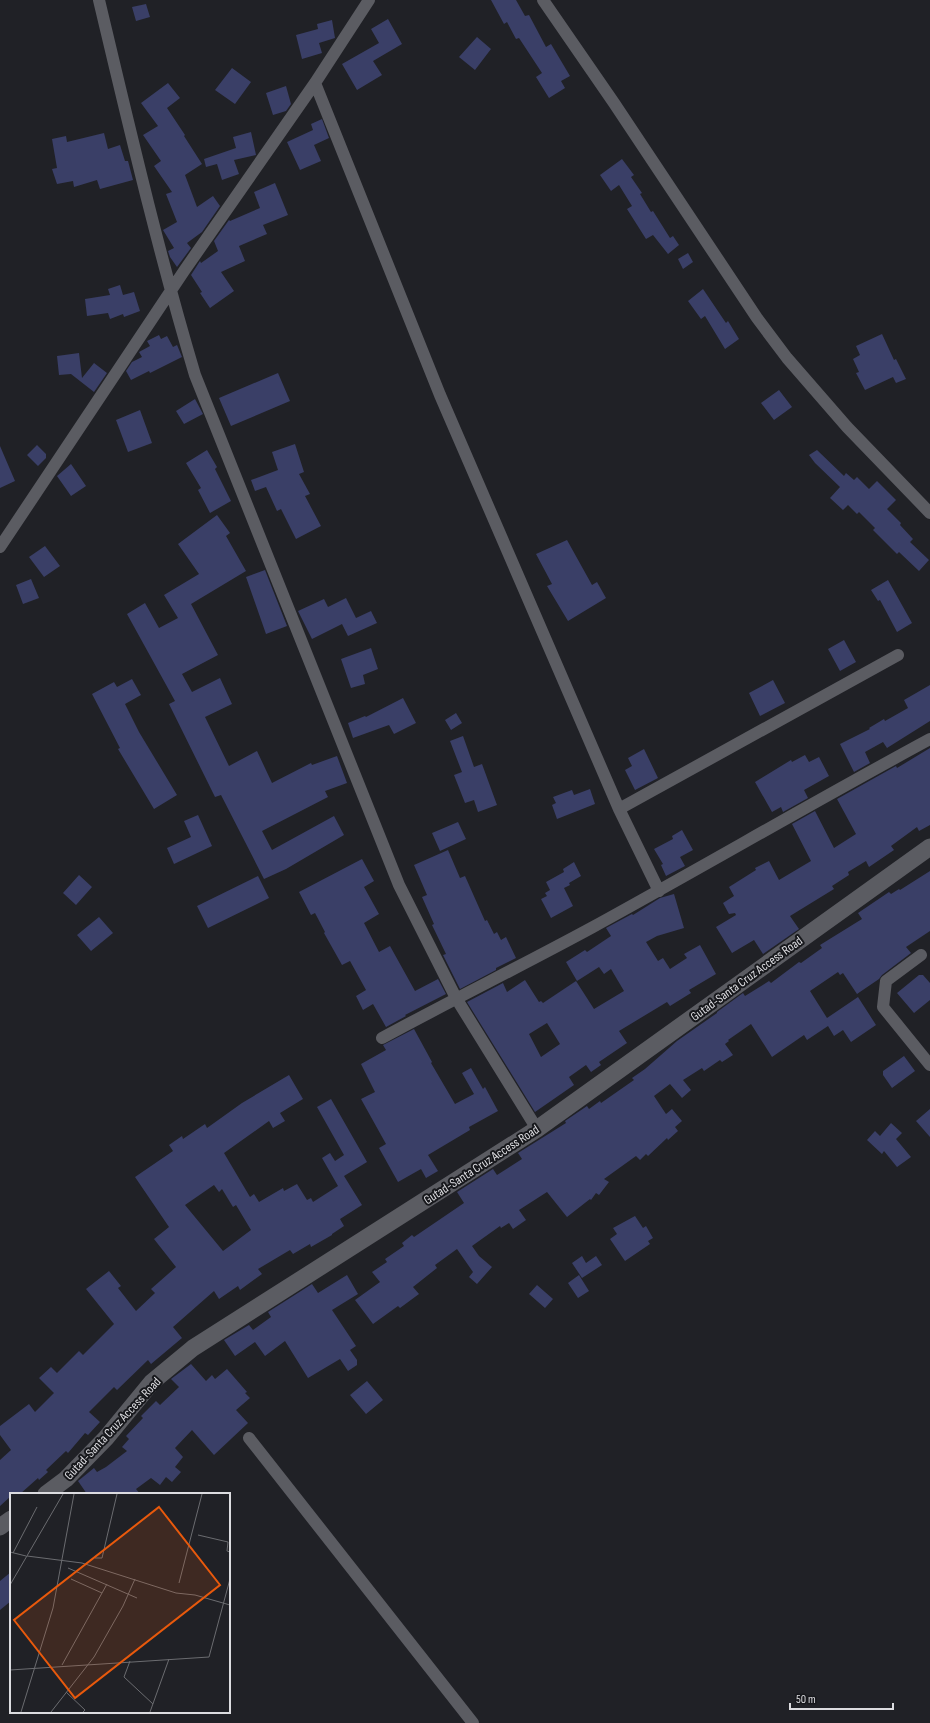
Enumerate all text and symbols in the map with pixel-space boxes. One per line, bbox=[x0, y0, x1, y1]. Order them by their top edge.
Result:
street label: Gutad-Santa Cruz Access Road bbox=[687, 933, 806, 1025]
street label: Gutad-Santa Cruz Access Road bbox=[421, 1122, 542, 1208]
street label: Gutad-Santa Cruz Access Road bbox=[61, 1374, 164, 1483]
inset map bbox=[10, 1493, 230, 1713]
scale bar bbox=[790, 1685, 893, 1711]
text: 50 m bbox=[796, 1692, 816, 1707]

